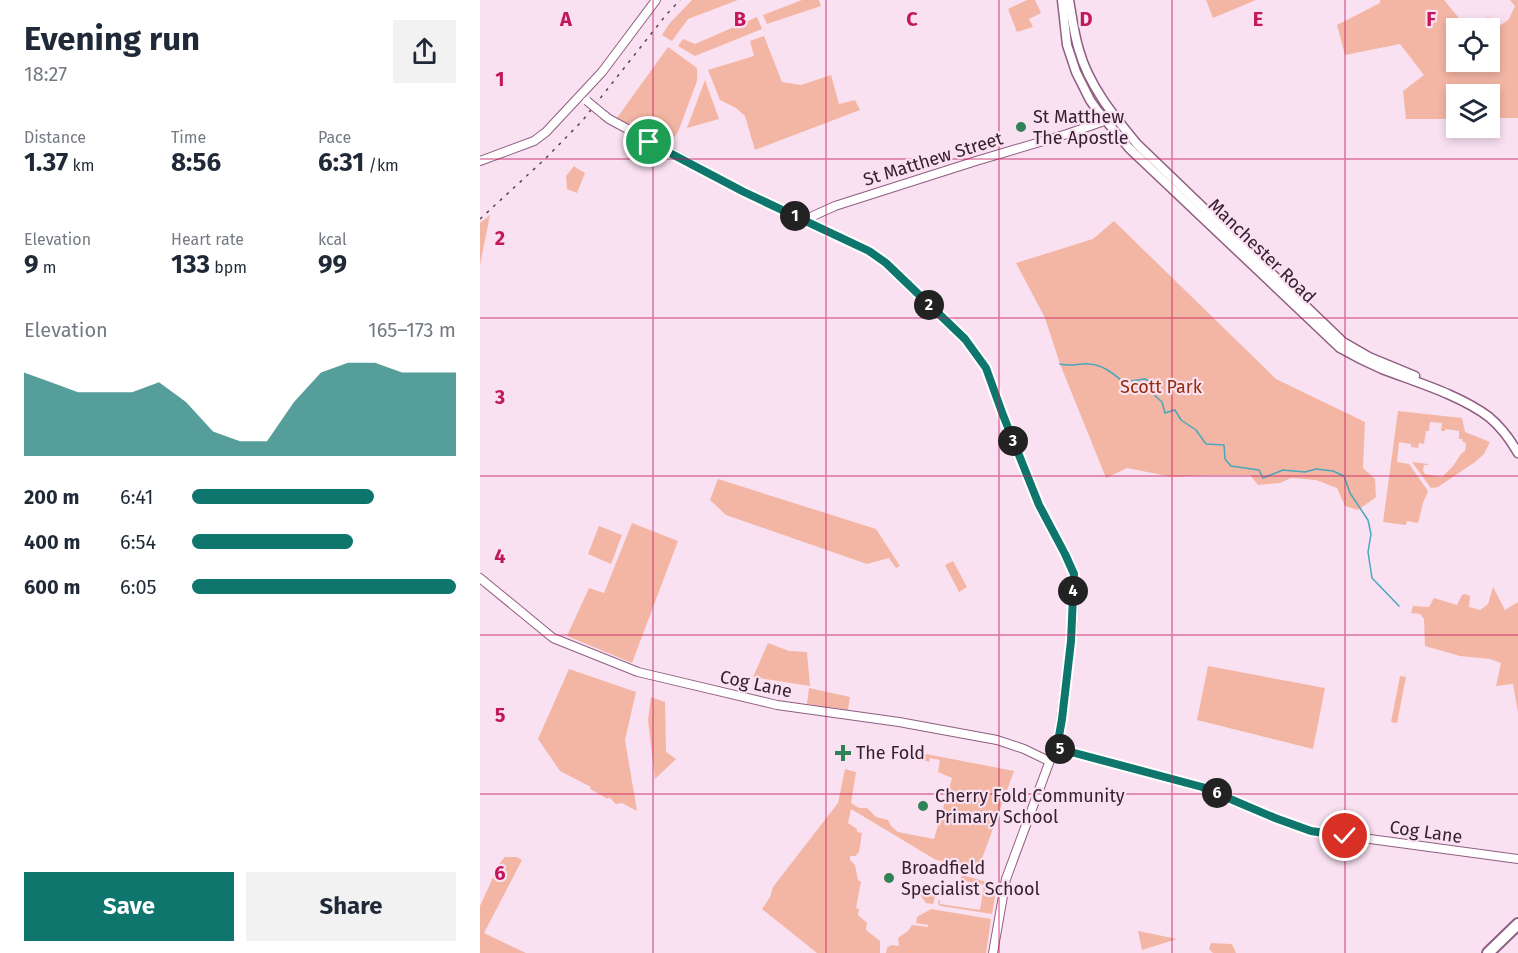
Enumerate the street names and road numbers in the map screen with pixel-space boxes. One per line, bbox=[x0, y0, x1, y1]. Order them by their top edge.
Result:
street label: St Matthew Street bbox=[861, 127, 1006, 191]
street label: Manchester Road bbox=[1204, 194, 1320, 308]
street label: Cog Lane bbox=[718, 666, 794, 702]
street label: Cog Lane bbox=[1388, 816, 1464, 848]

